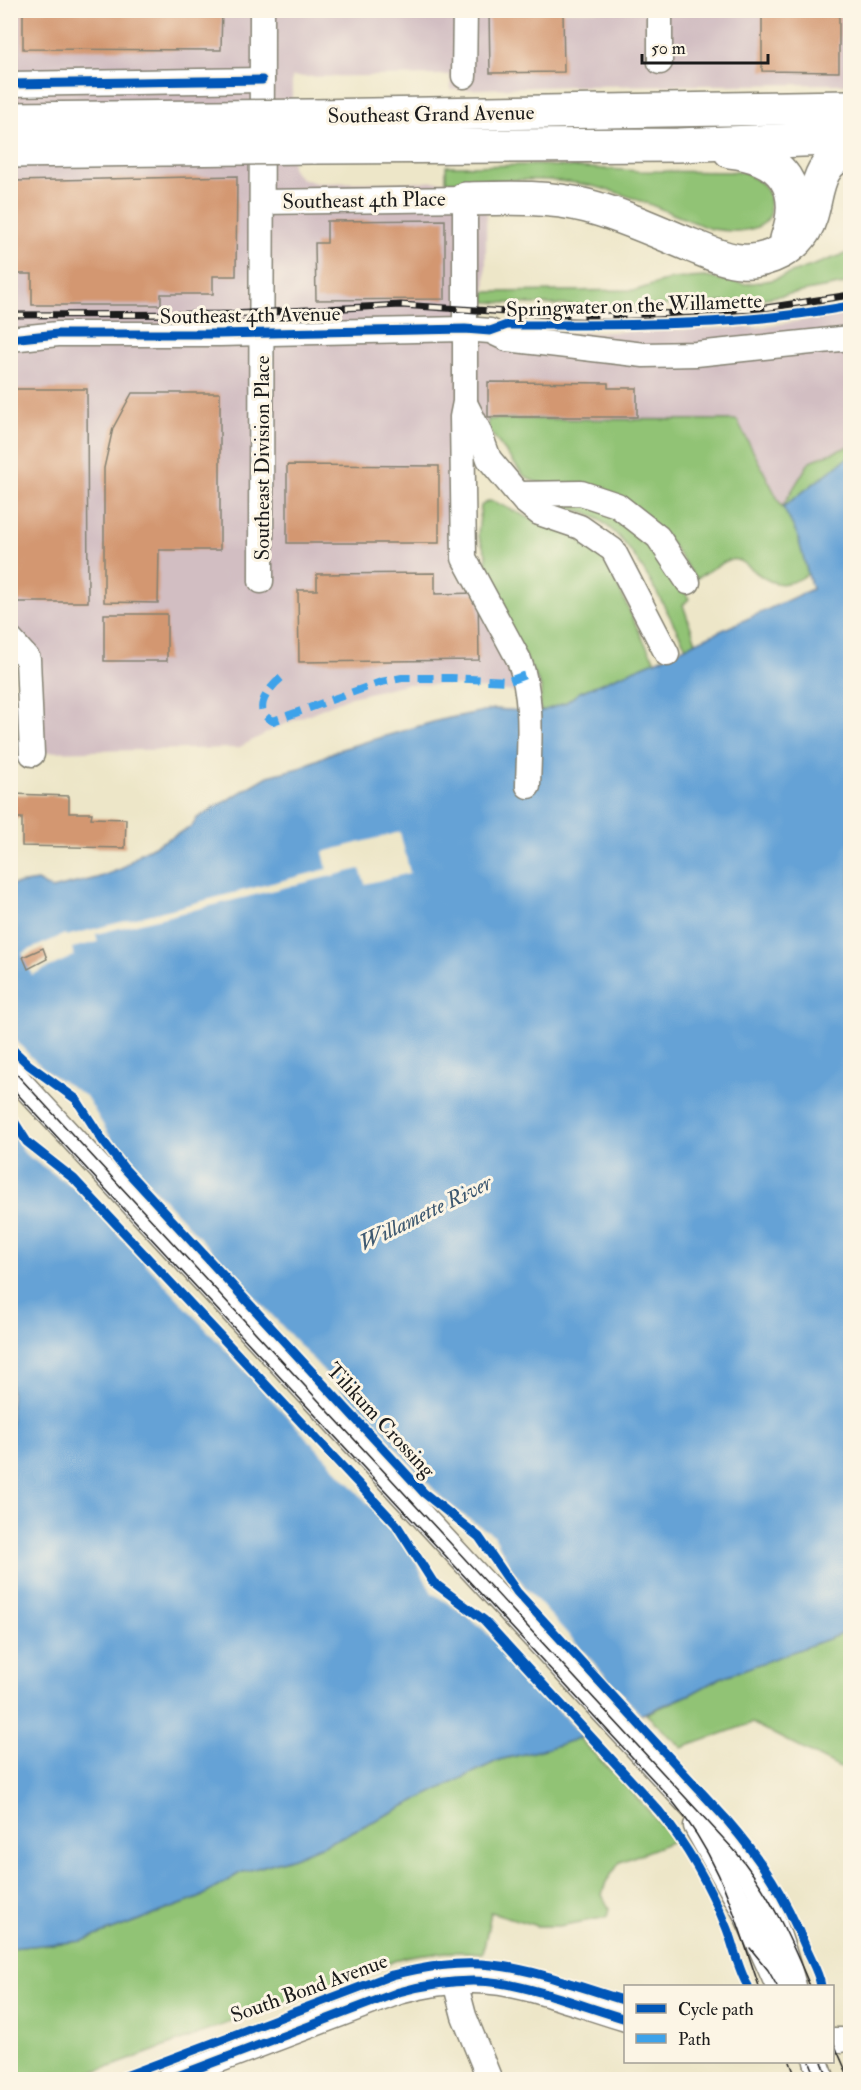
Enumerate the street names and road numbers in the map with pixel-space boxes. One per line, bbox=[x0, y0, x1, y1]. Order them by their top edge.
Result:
street label: Southeast Grand Avenue bbox=[327, 99, 535, 130]
street label: Southeast 4th Place bbox=[282, 186, 446, 215]
street label: Springwater on the Willamette bbox=[505, 288, 763, 323]
street label: Southeast 4th Avenue bbox=[159, 300, 341, 331]
street label: Southeast Division Place bbox=[249, 355, 276, 561]
street label: Tilikum Crossing bbox=[320, 1357, 441, 1484]
street label: South Bond Avenue bbox=[227, 1947, 392, 2029]

